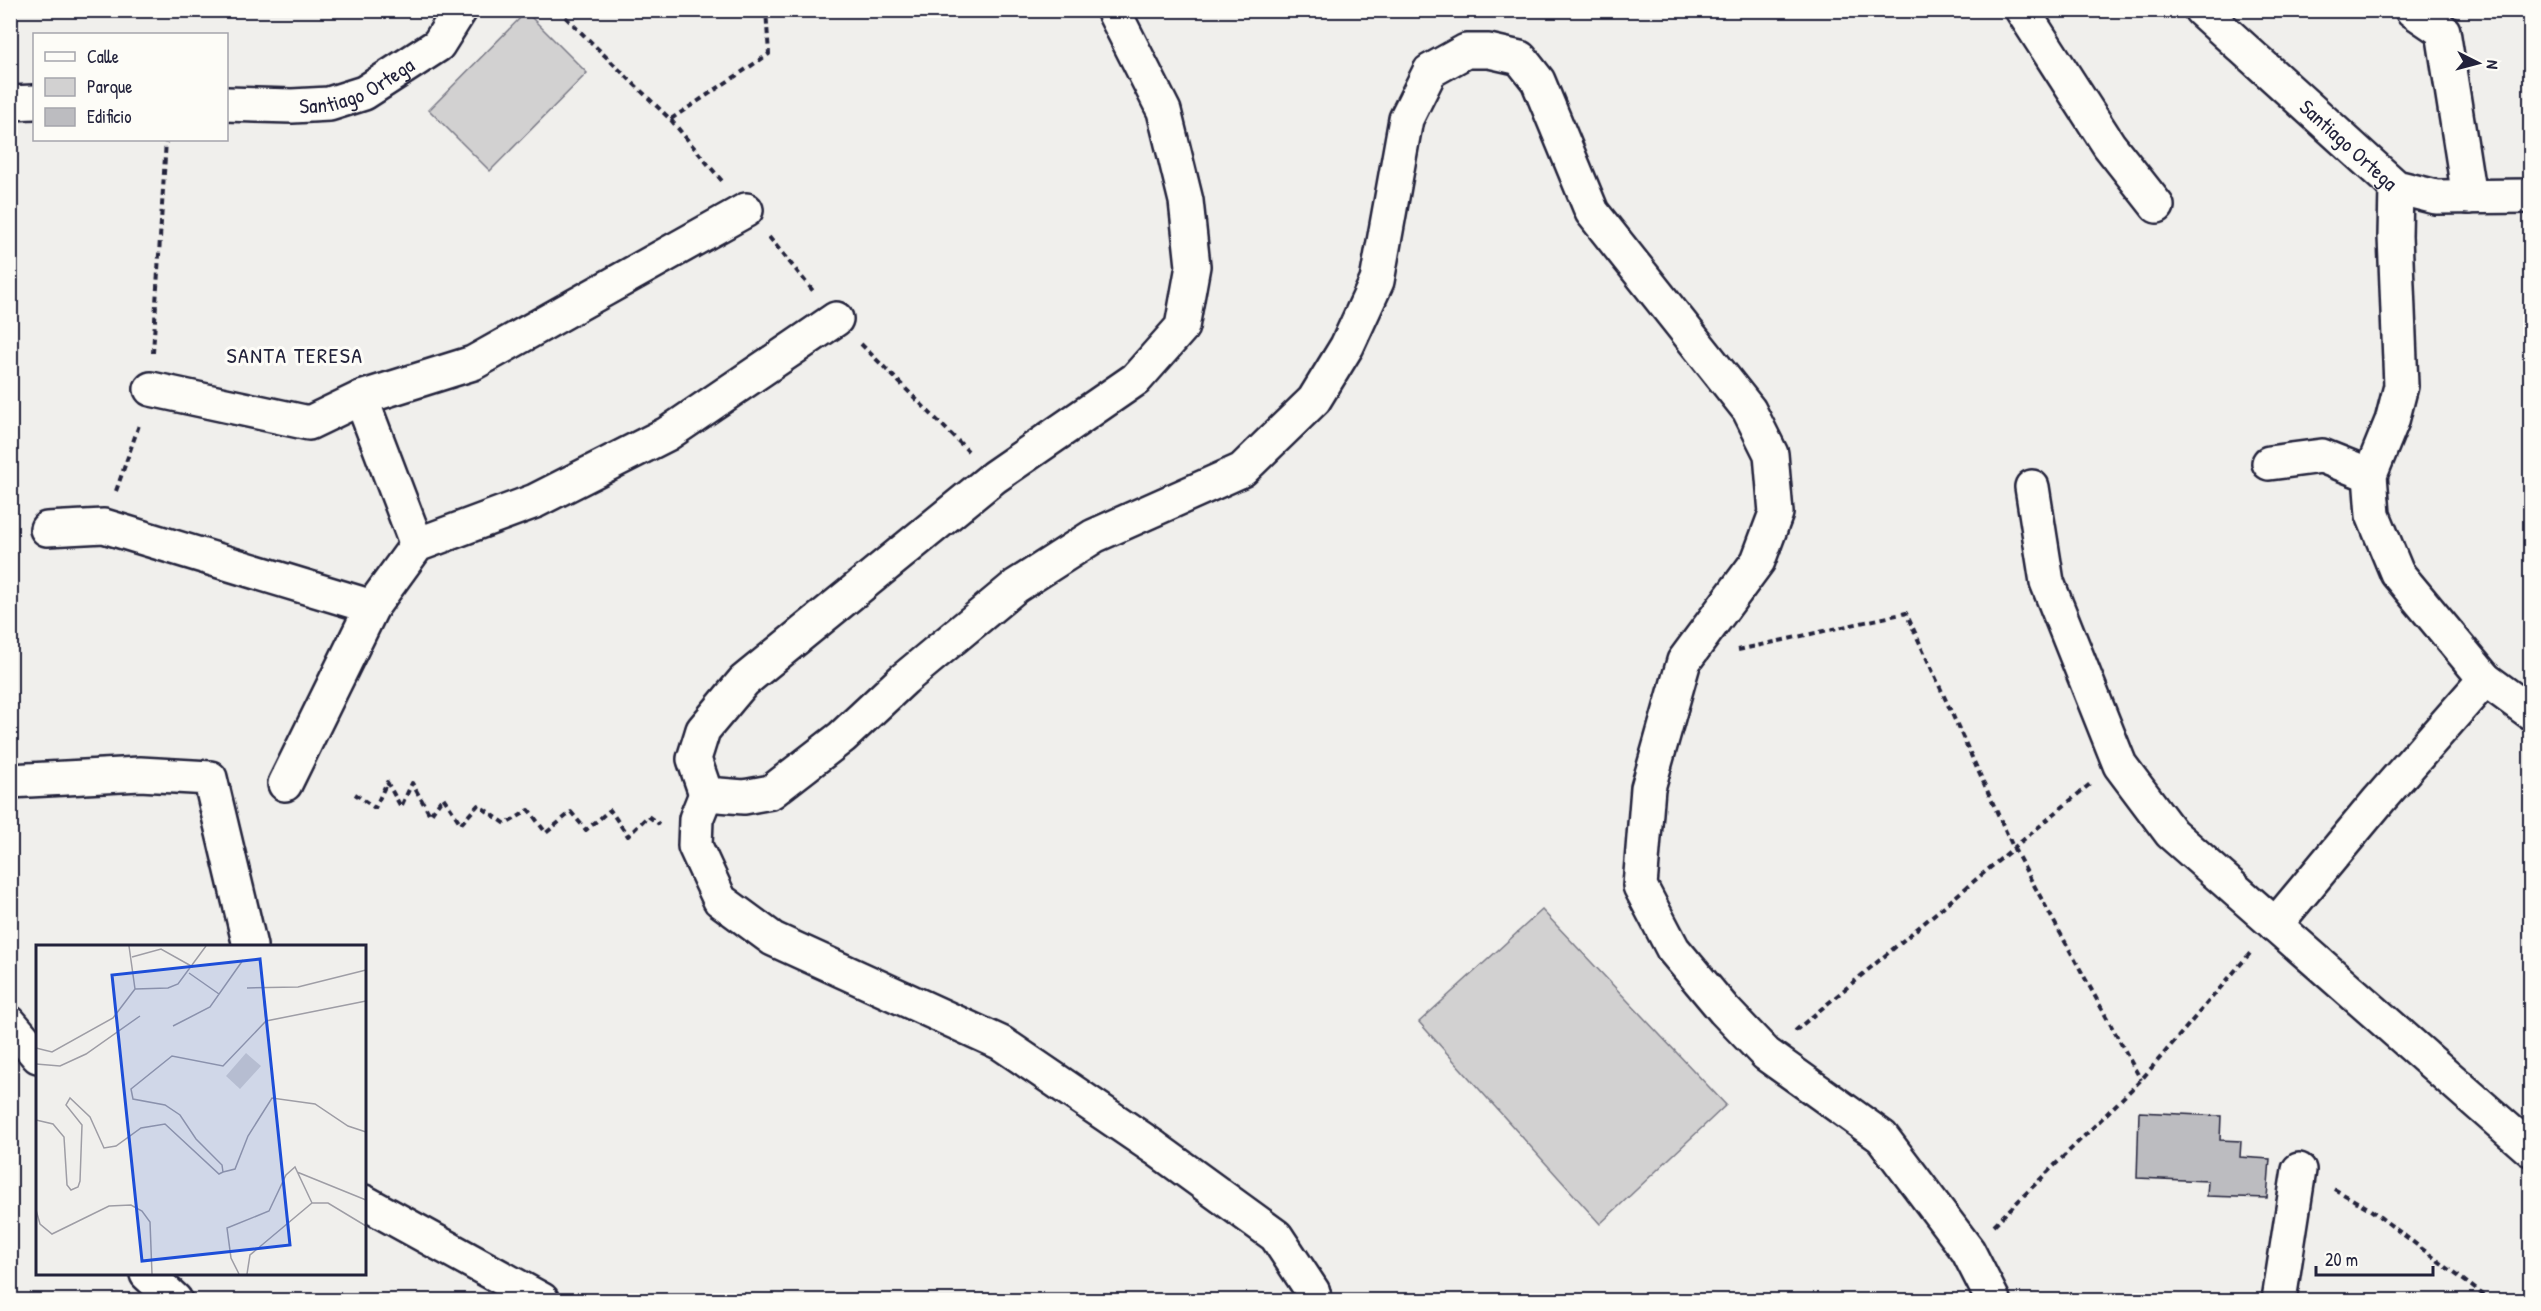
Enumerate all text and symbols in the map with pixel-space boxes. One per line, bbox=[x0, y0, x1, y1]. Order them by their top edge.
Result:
legend bbox=[33, 33, 228, 141]
north arrow bbox=[2448, 33, 2508, 93]
text: Calle bbox=[87, 44, 119, 69]
street label: Santiago Ortega bbox=[299, 50, 420, 120]
text: N bbox=[2481, 59, 2504, 70]
text: Parque bbox=[87, 74, 132, 99]
street label: Santiago Ortega bbox=[2294, 92, 2404, 197]
text: Edificio bbox=[87, 104, 131, 129]
district label: SANTA TERESA bbox=[226, 340, 364, 370]
inset map bbox=[36, 945, 366, 1275]
scale bar bbox=[2316, 1239, 2433, 1277]
text: 20 m bbox=[2325, 1247, 2358, 1272]

